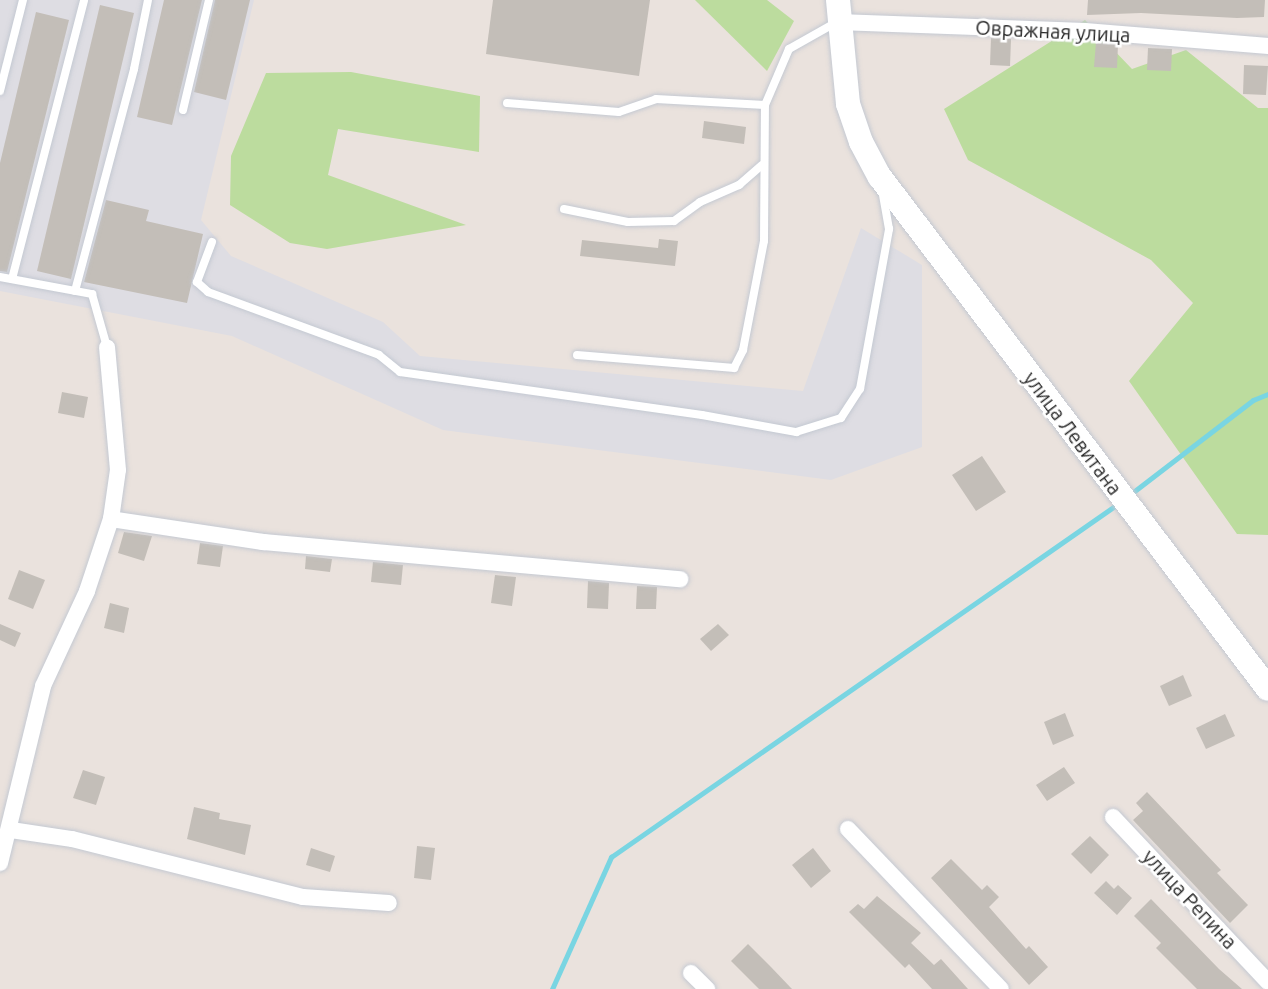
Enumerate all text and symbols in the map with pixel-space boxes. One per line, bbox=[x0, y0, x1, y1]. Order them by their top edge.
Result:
street label: Овражная улица bbox=[975, 15, 1131, 47]
street label: улица Левитана bbox=[1019, 367, 1127, 499]
street label: улица Репина bbox=[1138, 844, 1242, 954]

